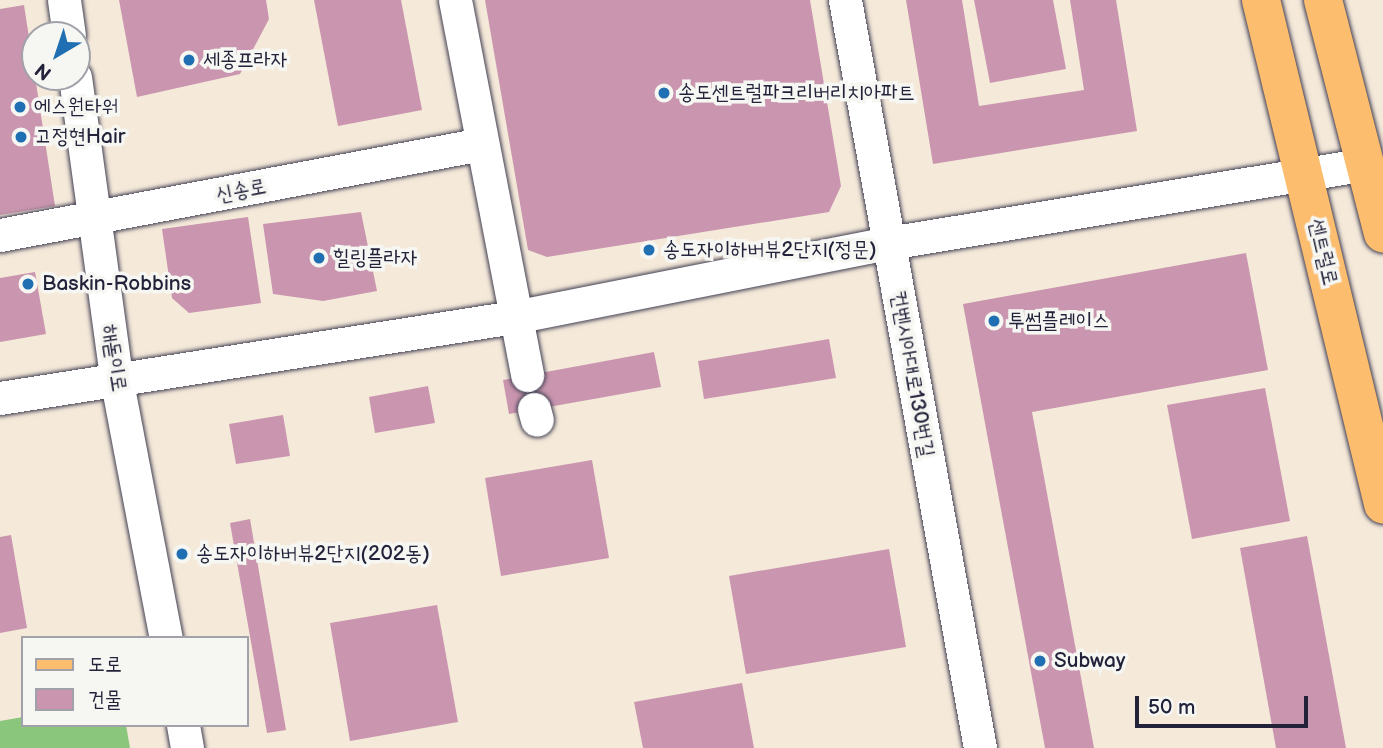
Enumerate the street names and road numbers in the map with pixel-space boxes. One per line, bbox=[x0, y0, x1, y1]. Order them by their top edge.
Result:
street label: 신송로 bbox=[214, 174, 268, 208]
street label: 센트럴로 bbox=[1303, 216, 1343, 288]
street label: 컨벤시아대로130번길 bbox=[885, 289, 939, 459]
street label: 해돋이로 bbox=[96, 323, 132, 393]

